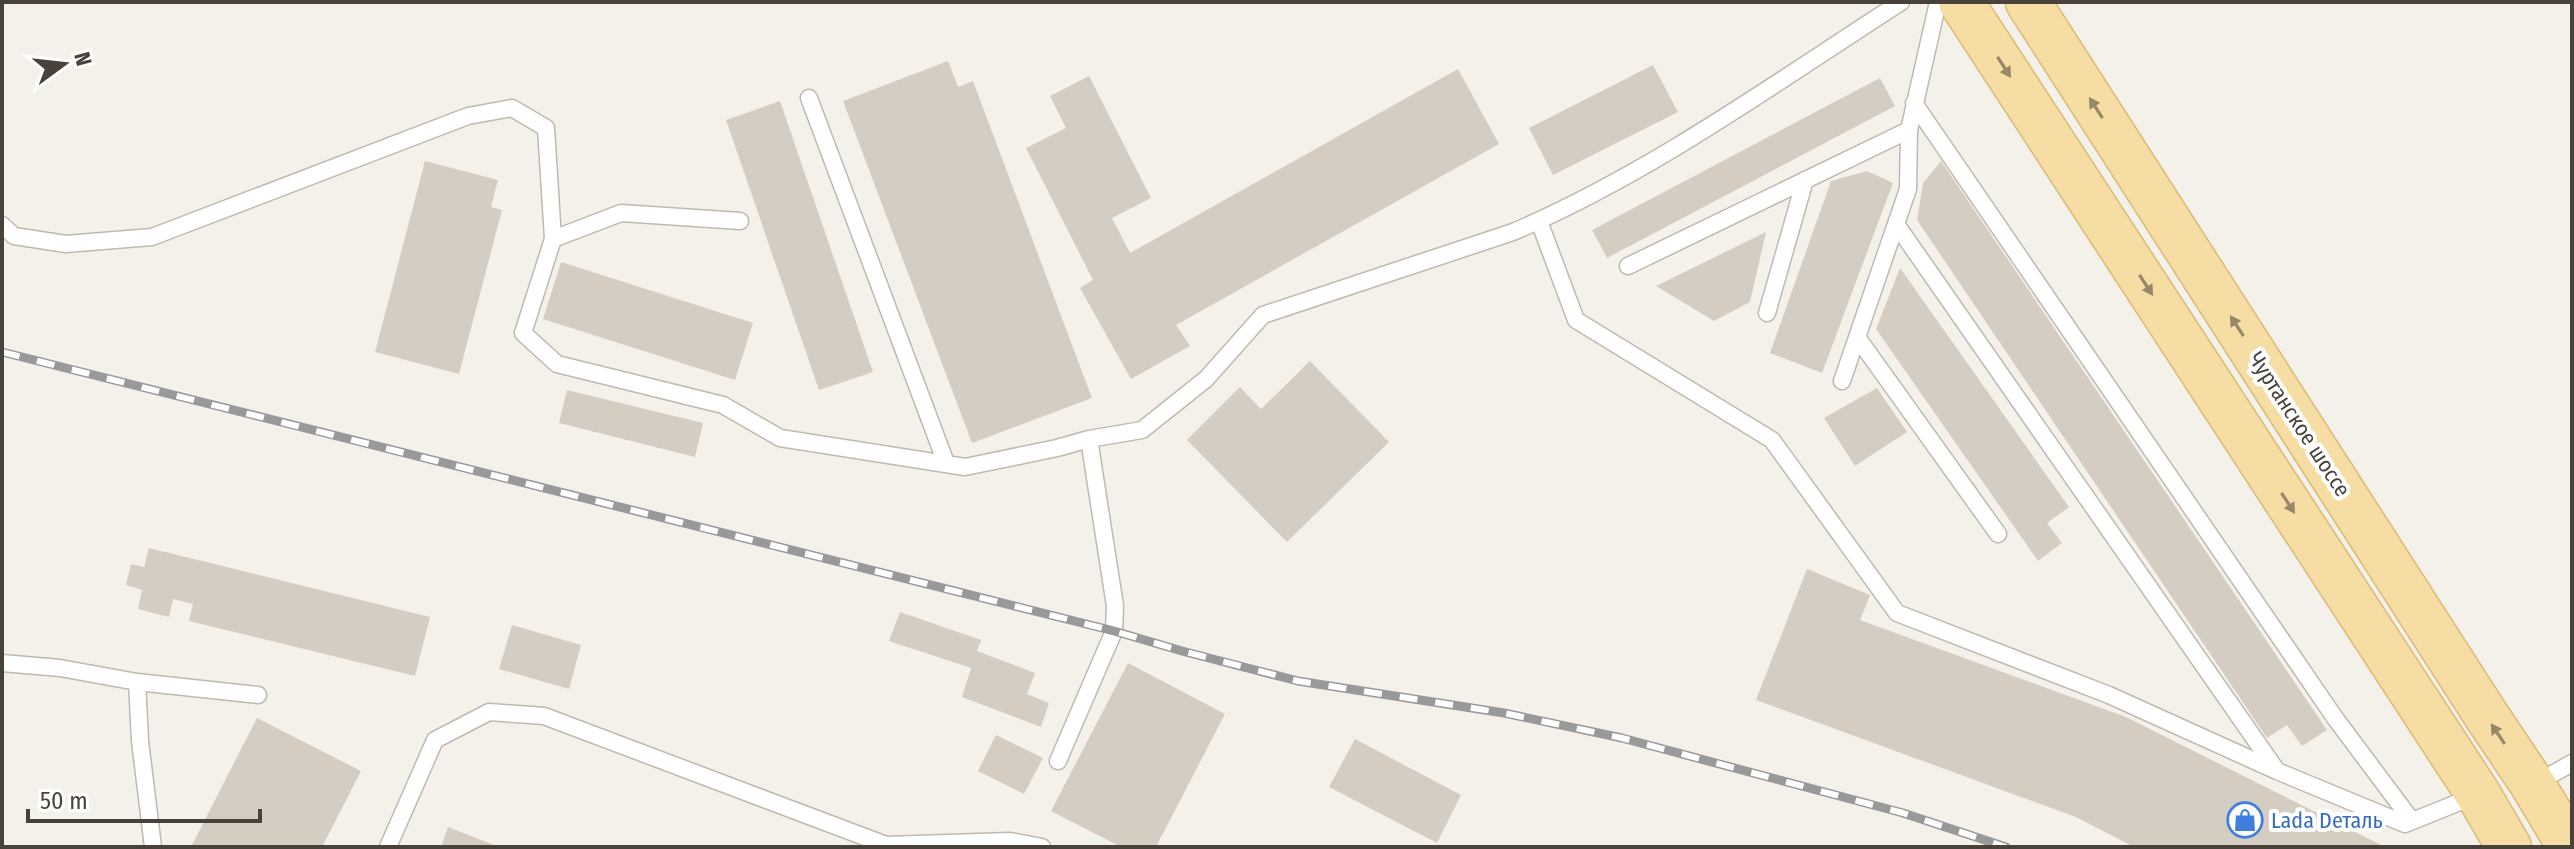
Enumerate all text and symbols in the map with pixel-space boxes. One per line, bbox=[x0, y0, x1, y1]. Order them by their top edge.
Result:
north arrow bbox=[24, 24, 104, 104]
text: N bbox=[68, 49, 98, 69]
one-way arrow bbox=[1996, 57, 2011, 78]
one-way arrow bbox=[2090, 97, 2104, 119]
one-way arrow bbox=[2138, 274, 2153, 296]
one-way arrow bbox=[2230, 316, 2245, 337]
street label: Чуртанское шоссе bbox=[2243, 347, 2356, 502]
one-way arrow bbox=[2281, 492, 2296, 513]
one-way arrow bbox=[2491, 723, 2506, 744]
scale bar bbox=[28, 773, 260, 823]
text: 50 m bbox=[40, 787, 88, 815]
shop icon: Lada Dеталь bbox=[2226, 801, 2264, 839]
place label: Lada Dеталь bbox=[2271, 807, 2383, 834]

